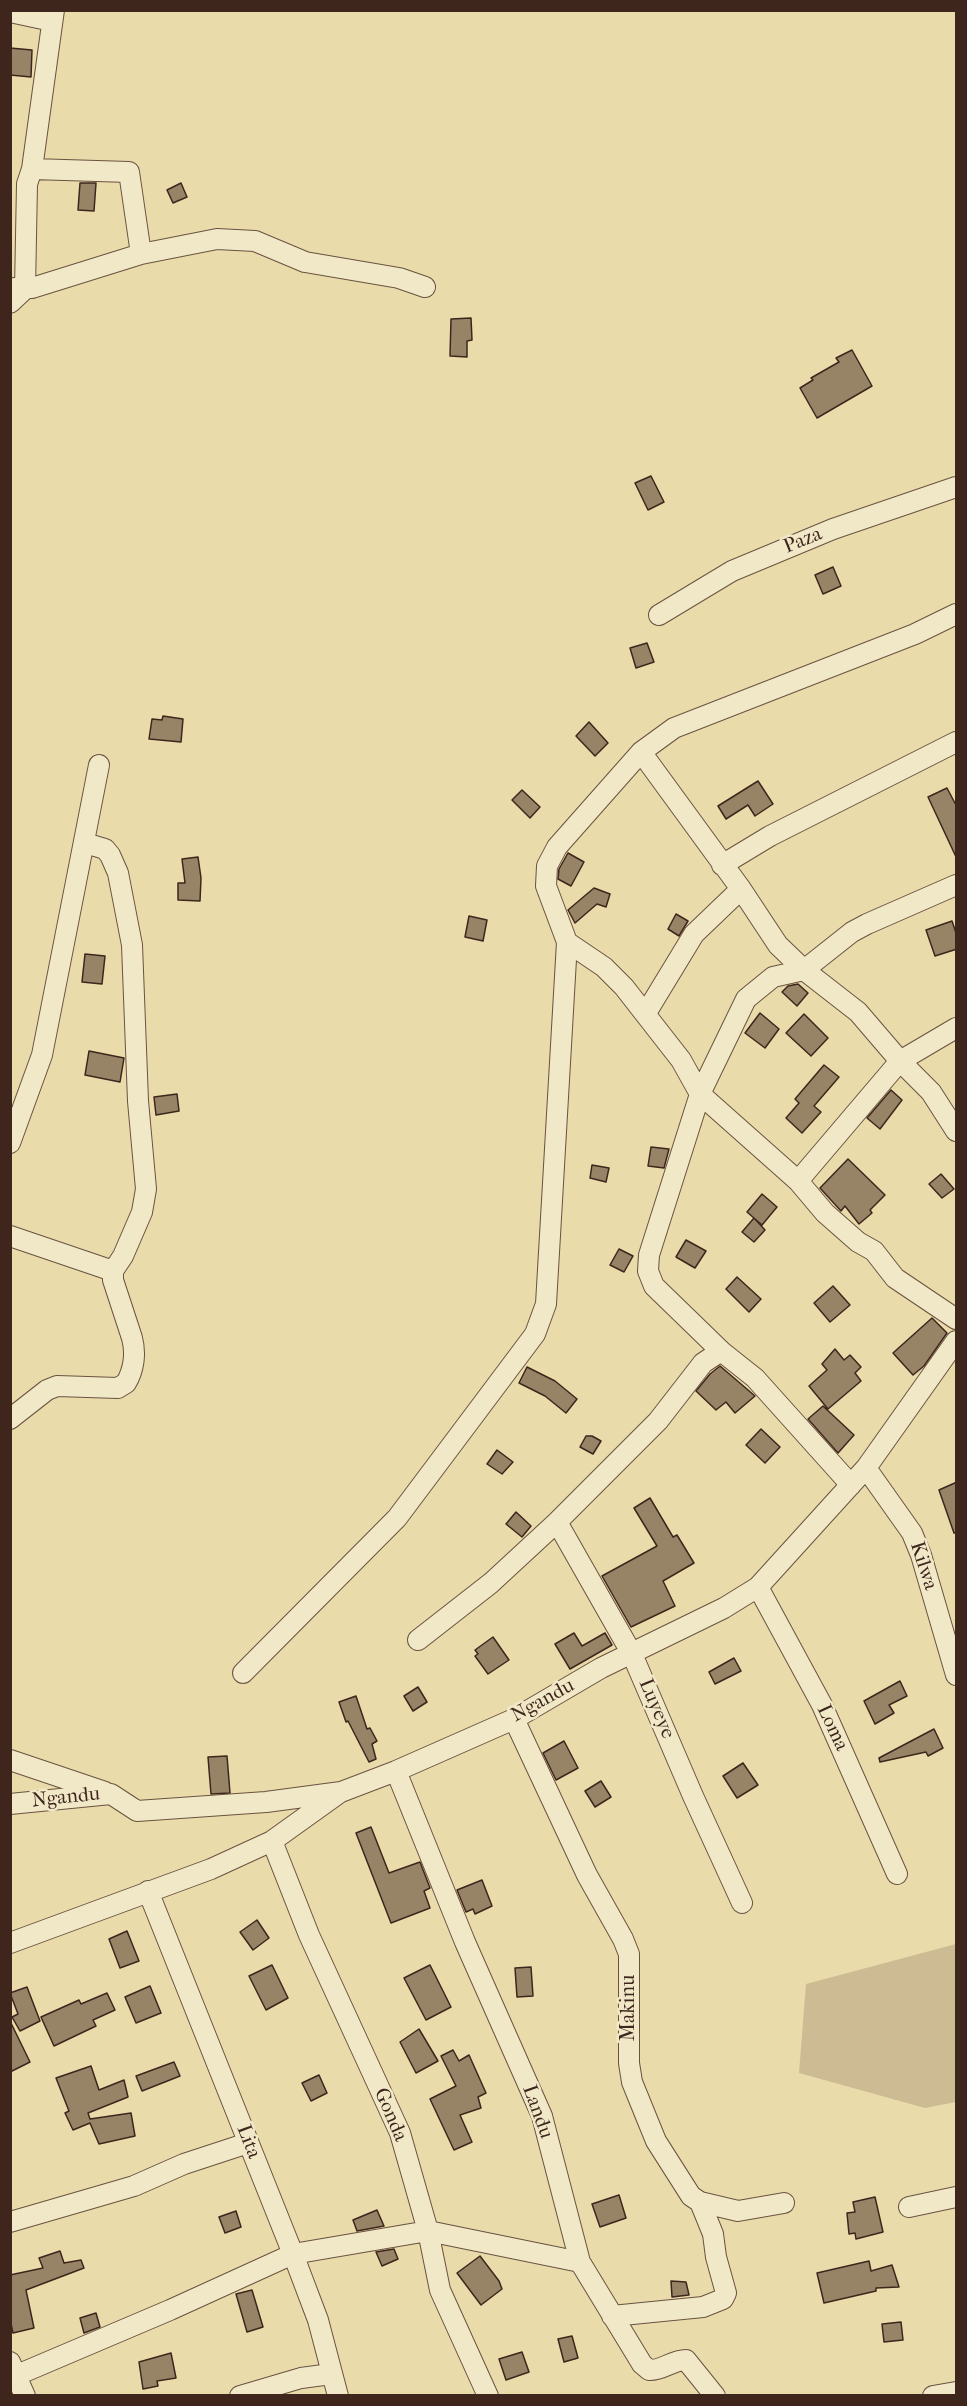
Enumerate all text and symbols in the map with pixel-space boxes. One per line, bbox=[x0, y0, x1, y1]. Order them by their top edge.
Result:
street label: Paza bbox=[780, 523, 826, 559]
street label: Kilwa bbox=[904, 1539, 942, 1593]
street label: Ngandu bbox=[507, 1674, 579, 1728]
street label: Luyeye bbox=[633, 1675, 679, 1743]
street label: Loma bbox=[811, 1701, 853, 1755]
street label: Ngandu bbox=[31, 1782, 101, 1814]
street label: Makinu bbox=[617, 1975, 641, 2041]
street label: Landu bbox=[516, 2082, 558, 2142]
street label: Gonda bbox=[368, 2085, 412, 2145]
street label: Lita bbox=[231, 2122, 265, 2162]

